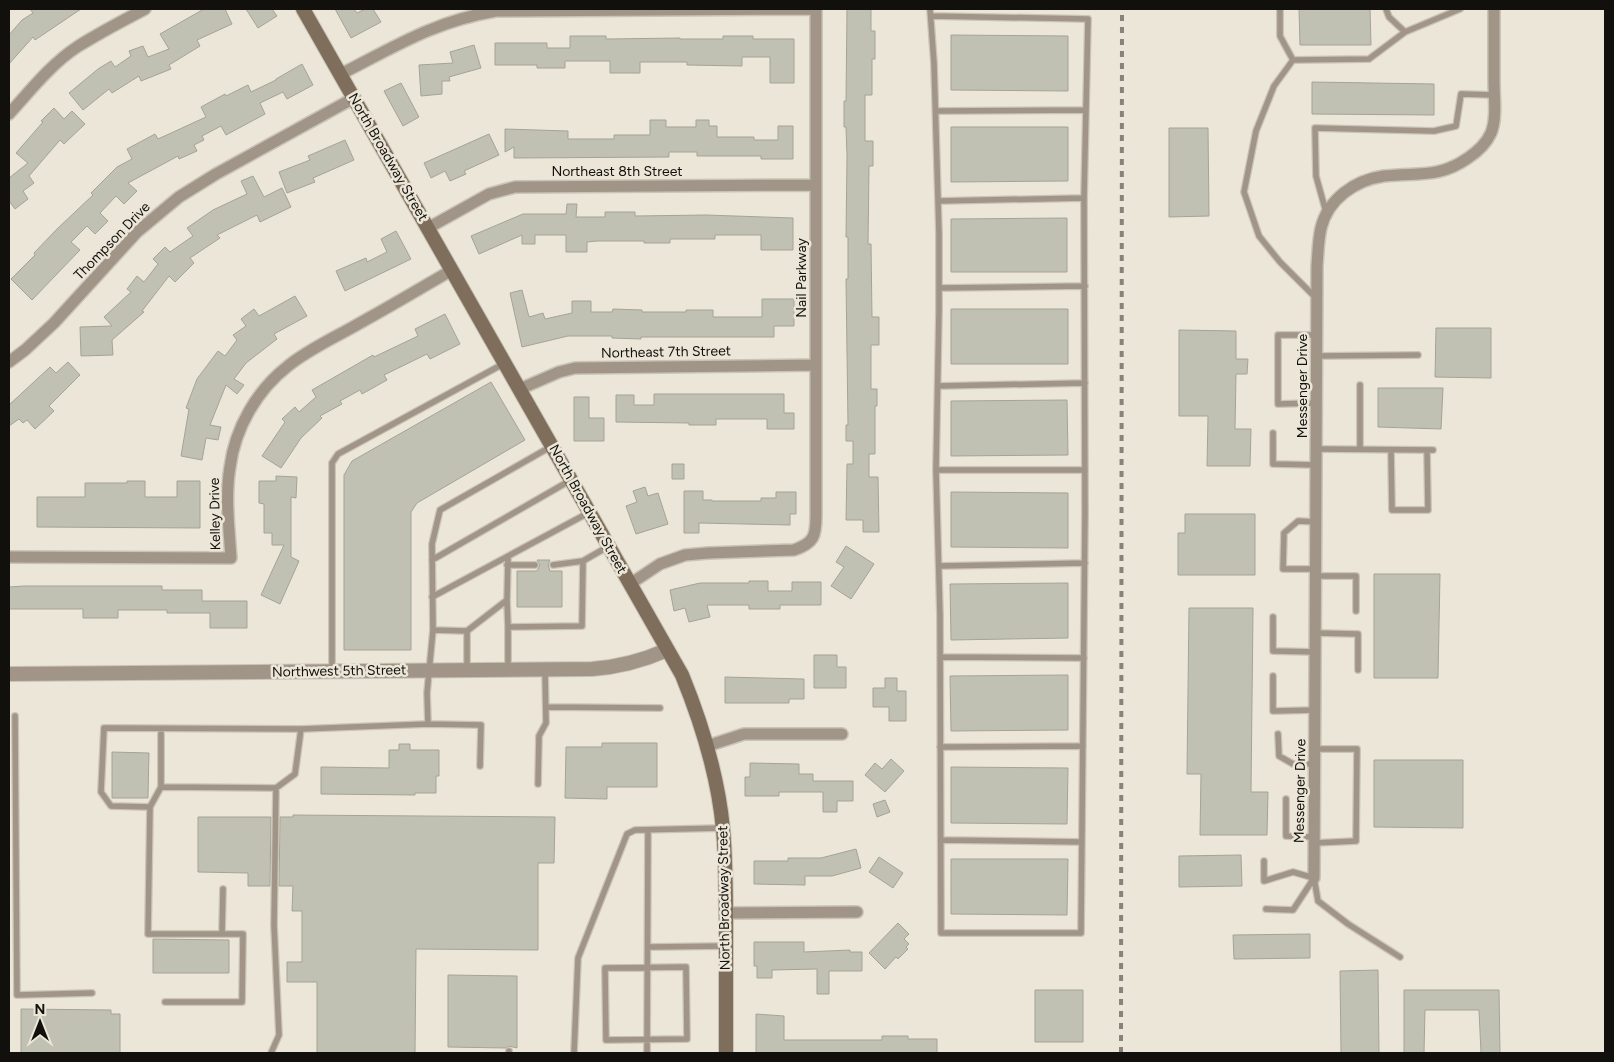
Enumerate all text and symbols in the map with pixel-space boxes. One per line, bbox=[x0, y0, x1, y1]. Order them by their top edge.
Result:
street label: North Broadway Street bbox=[344, 90, 432, 224]
street label: Northeast 8th Street bbox=[551, 163, 683, 180]
street label: Thompson Drive bbox=[70, 198, 154, 284]
street label: Nail Parkway bbox=[793, 238, 810, 318]
street label: Messenger Drive bbox=[1294, 333, 1311, 438]
street label: Northeast 7th Street bbox=[601, 342, 731, 362]
street label: North Broadway Street bbox=[545, 442, 631, 576]
street label: Kelley Drive bbox=[206, 477, 224, 551]
street label: Northwest 5th Street bbox=[272, 661, 406, 681]
street label: Messenger Drive bbox=[1291, 738, 1309, 843]
street label: North Broadway Street bbox=[714, 825, 734, 971]
north arrow bbox=[15, 997, 65, 1047]
text: N bbox=[35, 1001, 45, 1018]

